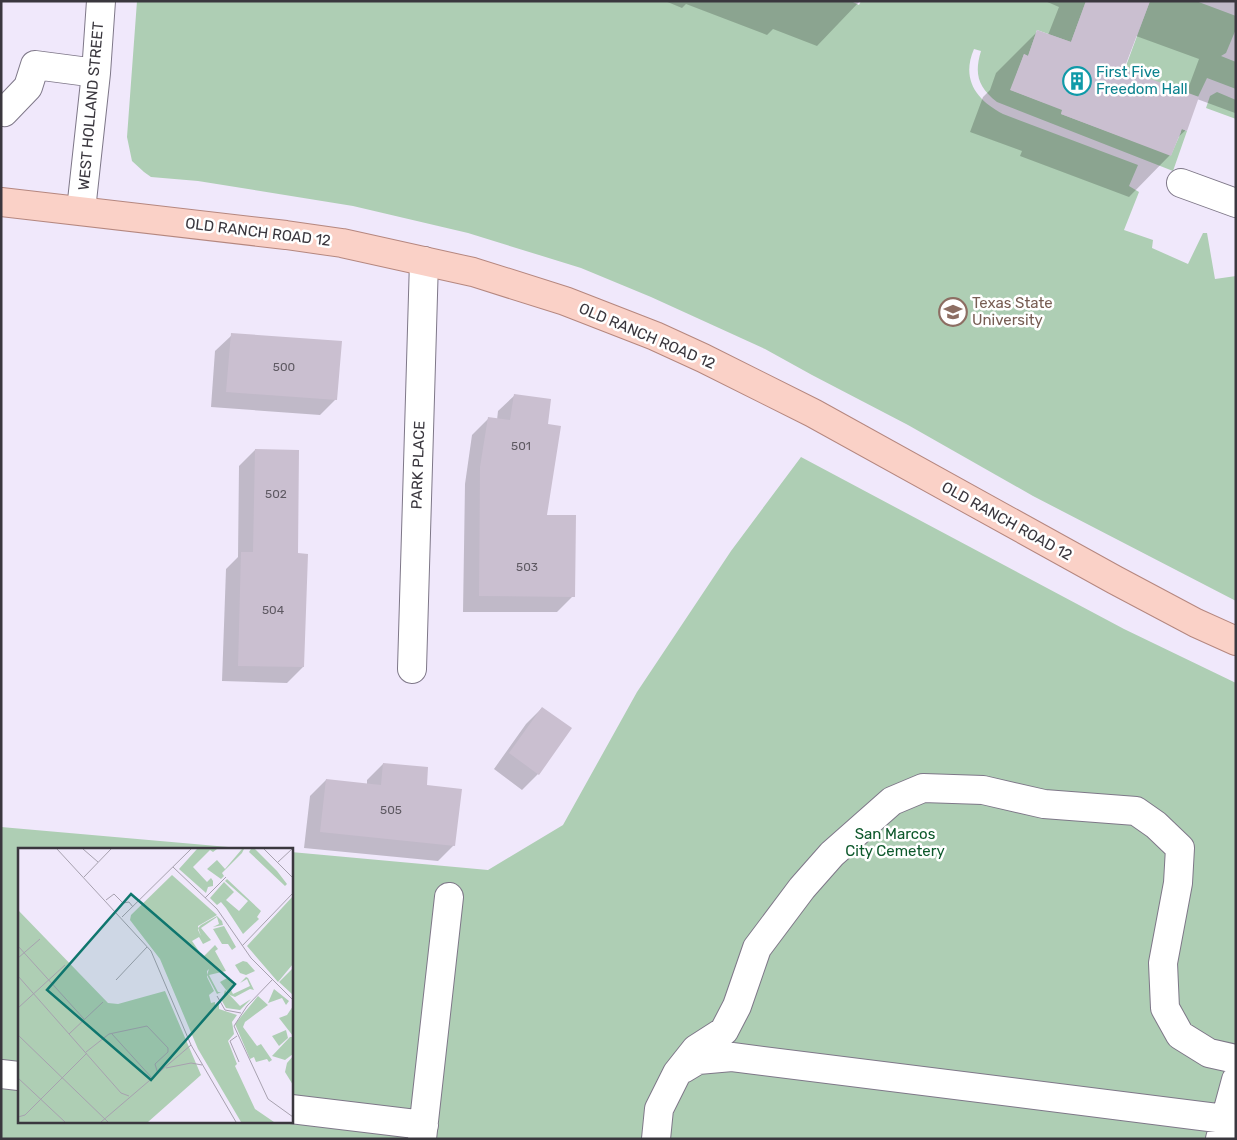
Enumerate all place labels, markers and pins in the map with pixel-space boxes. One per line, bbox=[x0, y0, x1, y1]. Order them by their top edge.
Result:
place label: First Five Freedom Hall bbox=[1096, 63, 1188, 98]
building icon: First Five Freedom Hall bbox=[1062, 66, 1092, 96]
place label: Texas State University bbox=[972, 294, 1053, 329]
school or university icon: Texas State University bbox=[938, 297, 968, 327]

